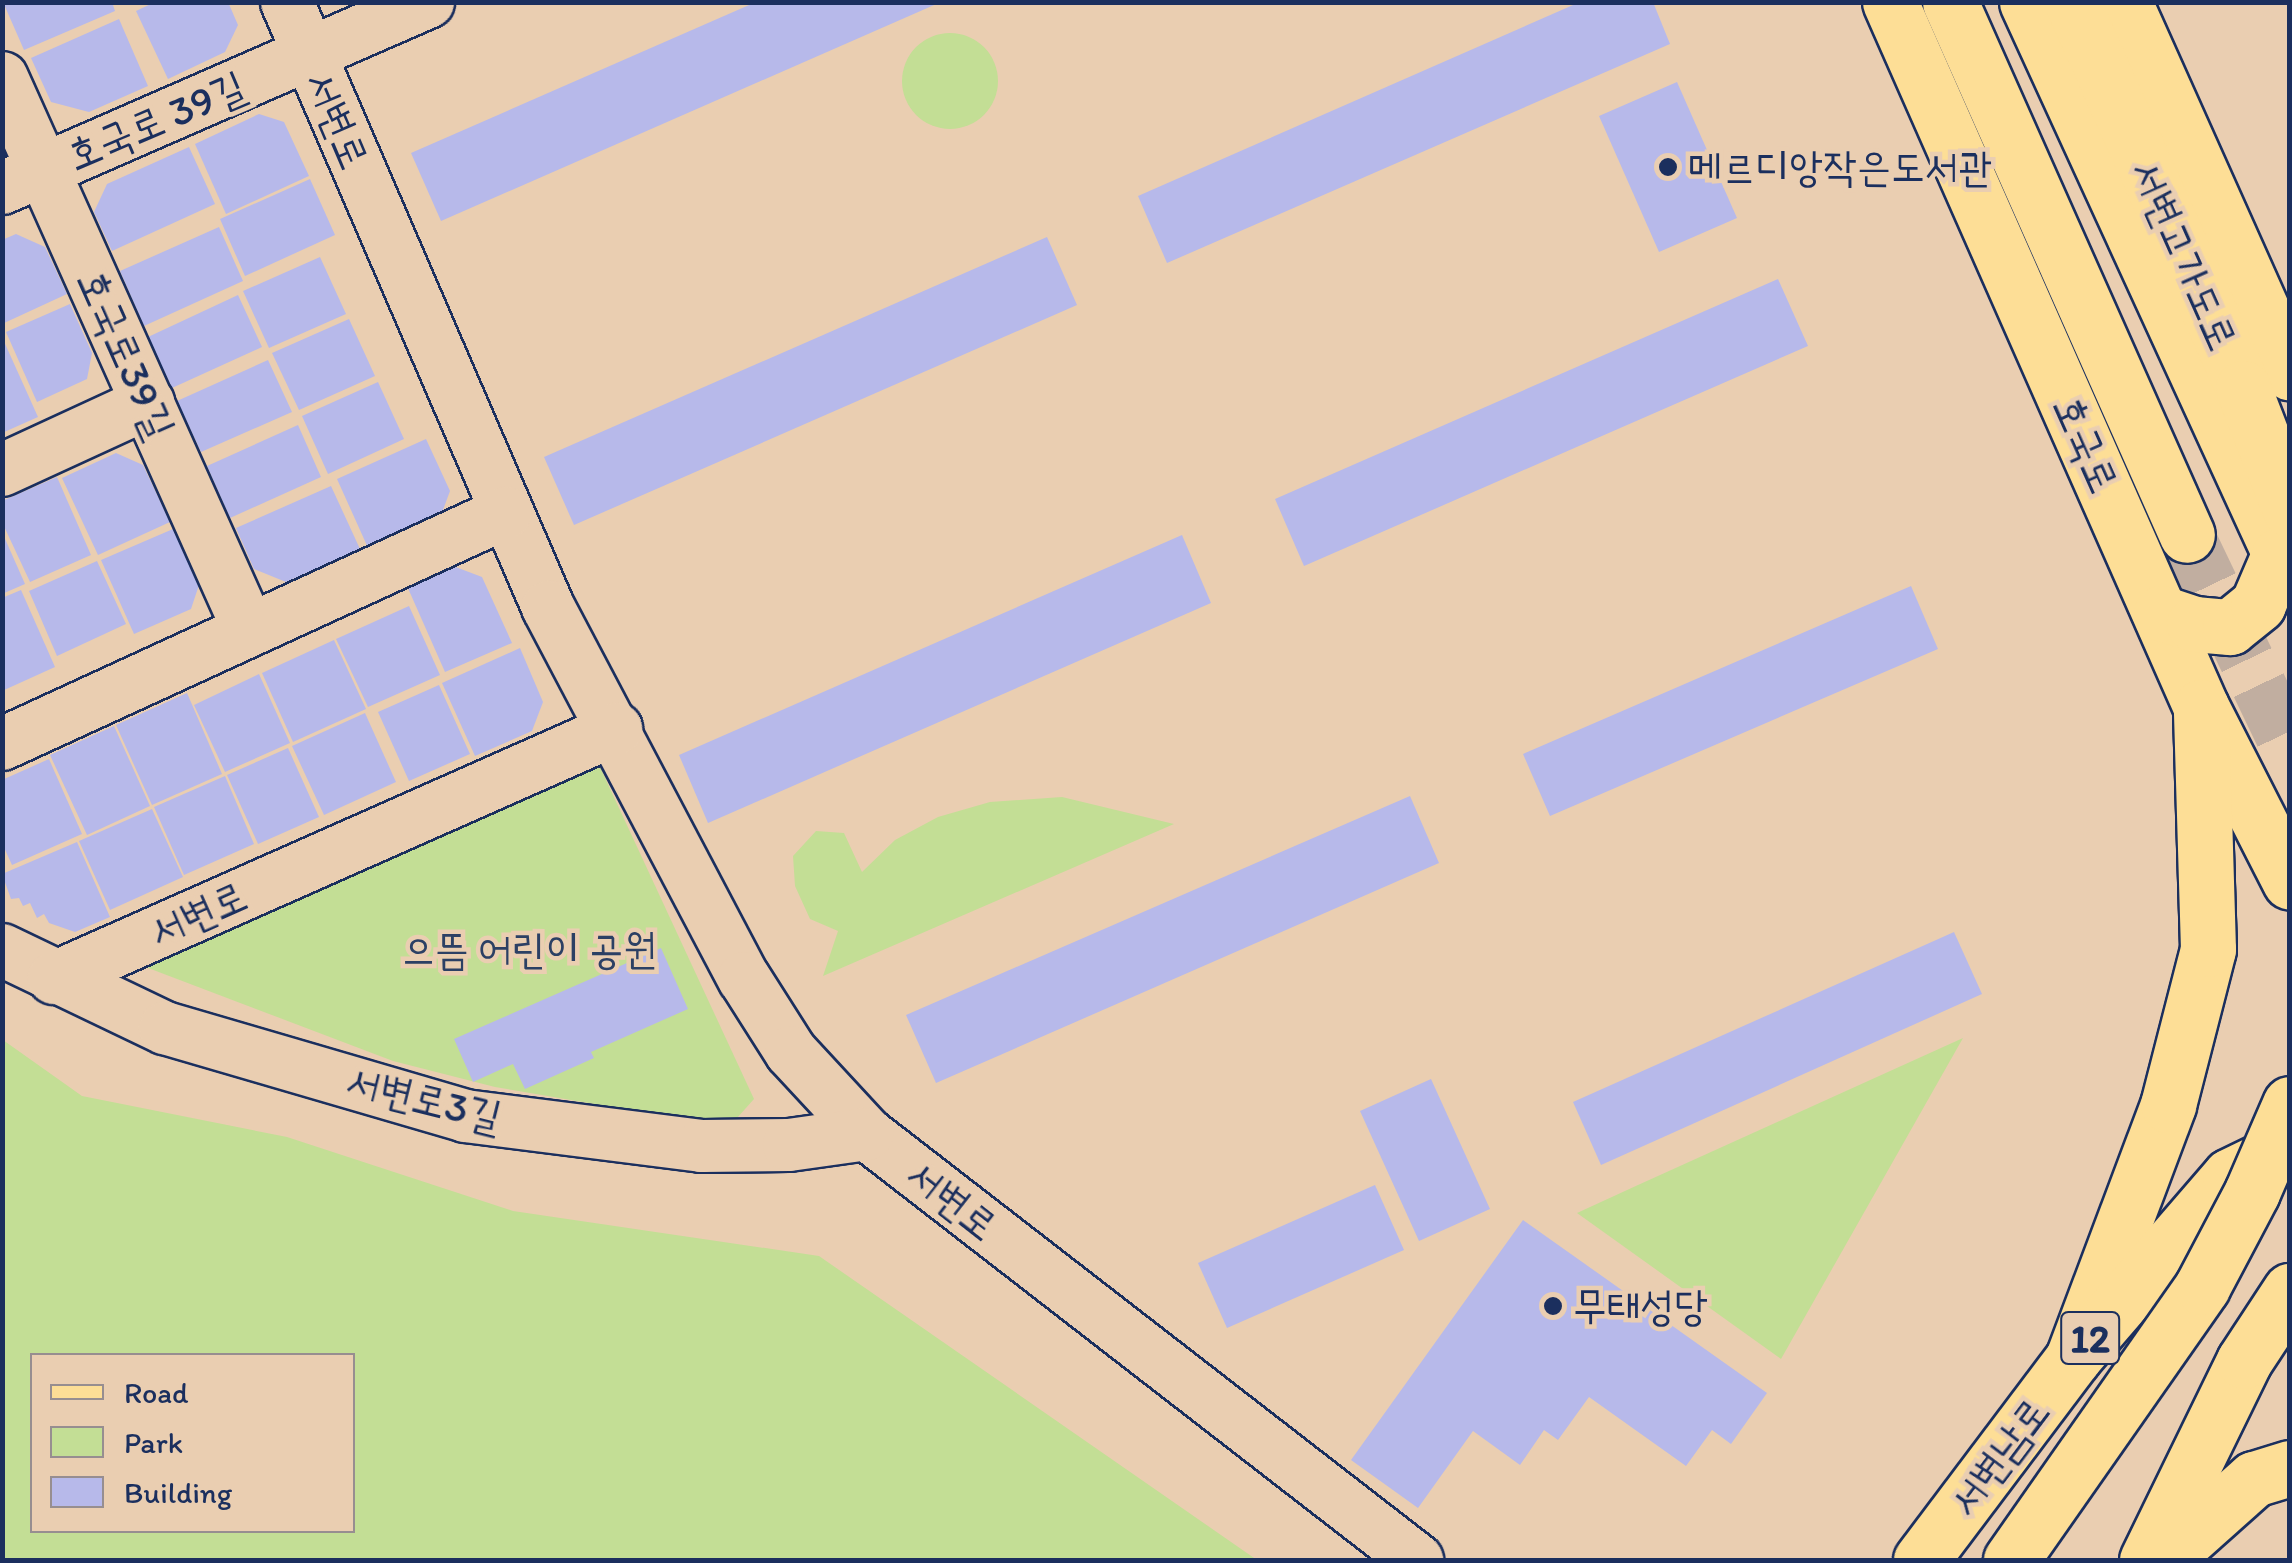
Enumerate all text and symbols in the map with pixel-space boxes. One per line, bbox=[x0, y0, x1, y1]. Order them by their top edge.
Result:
street label: 호국로 39길 bbox=[59, 61, 253, 181]
street label: 서변로 bbox=[294, 63, 380, 177]
place label: 메르디앙작은도서관 bbox=[1688, 142, 1992, 192]
street label: 서변고가도로 bbox=[2120, 152, 2248, 358]
marker: 메르디앙작은도서관 bbox=[1657, 156, 1679, 178]
street label: 호국로39길 bbox=[66, 262, 186, 446]
street label: 호국로 bbox=[2042, 387, 2130, 501]
street label: 서변로 bbox=[141, 870, 255, 958]
park label: 으뜸 어린이 공원 bbox=[401, 924, 657, 974]
street label: 서변로3길 bbox=[341, 1055, 507, 1143]
street label: 서변로 bbox=[897, 1149, 1007, 1251]
place label: 무태성당 bbox=[1573, 1281, 1708, 1331]
marker: 무태성당 bbox=[1542, 1295, 1564, 1317]
road number: 12 bbox=[2060, 1303, 2120, 1373]
legend bbox=[30, 1353, 355, 1533]
text: Road bbox=[124, 1374, 189, 1411]
street label: 서변남로 bbox=[1938, 1388, 2060, 1526]
text: Park bbox=[124, 1424, 183, 1461]
text: Building bbox=[124, 1474, 232, 1511]

